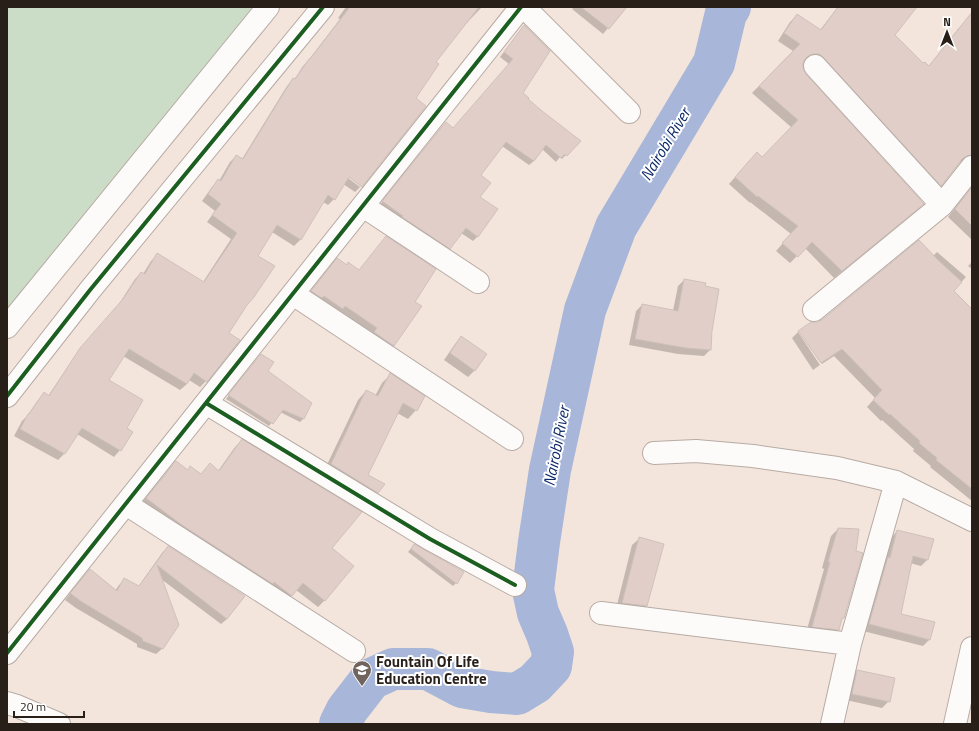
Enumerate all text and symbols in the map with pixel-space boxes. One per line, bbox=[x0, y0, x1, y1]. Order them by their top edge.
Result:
north arrow bbox=[927, 12, 967, 52]
text: N bbox=[943, 14, 951, 30]
water label: Nairobi River bbox=[634, 102, 697, 185]
water label: Nairobi River bbox=[537, 402, 576, 488]
place label: Fountain Of Life Education Centre bbox=[376, 650, 487, 690]
school or university icon: Fountain Of Life Education Centre bbox=[351, 659, 373, 687]
scale bar bbox=[14, 693, 84, 719]
text: 20 m bbox=[20, 697, 46, 716]

